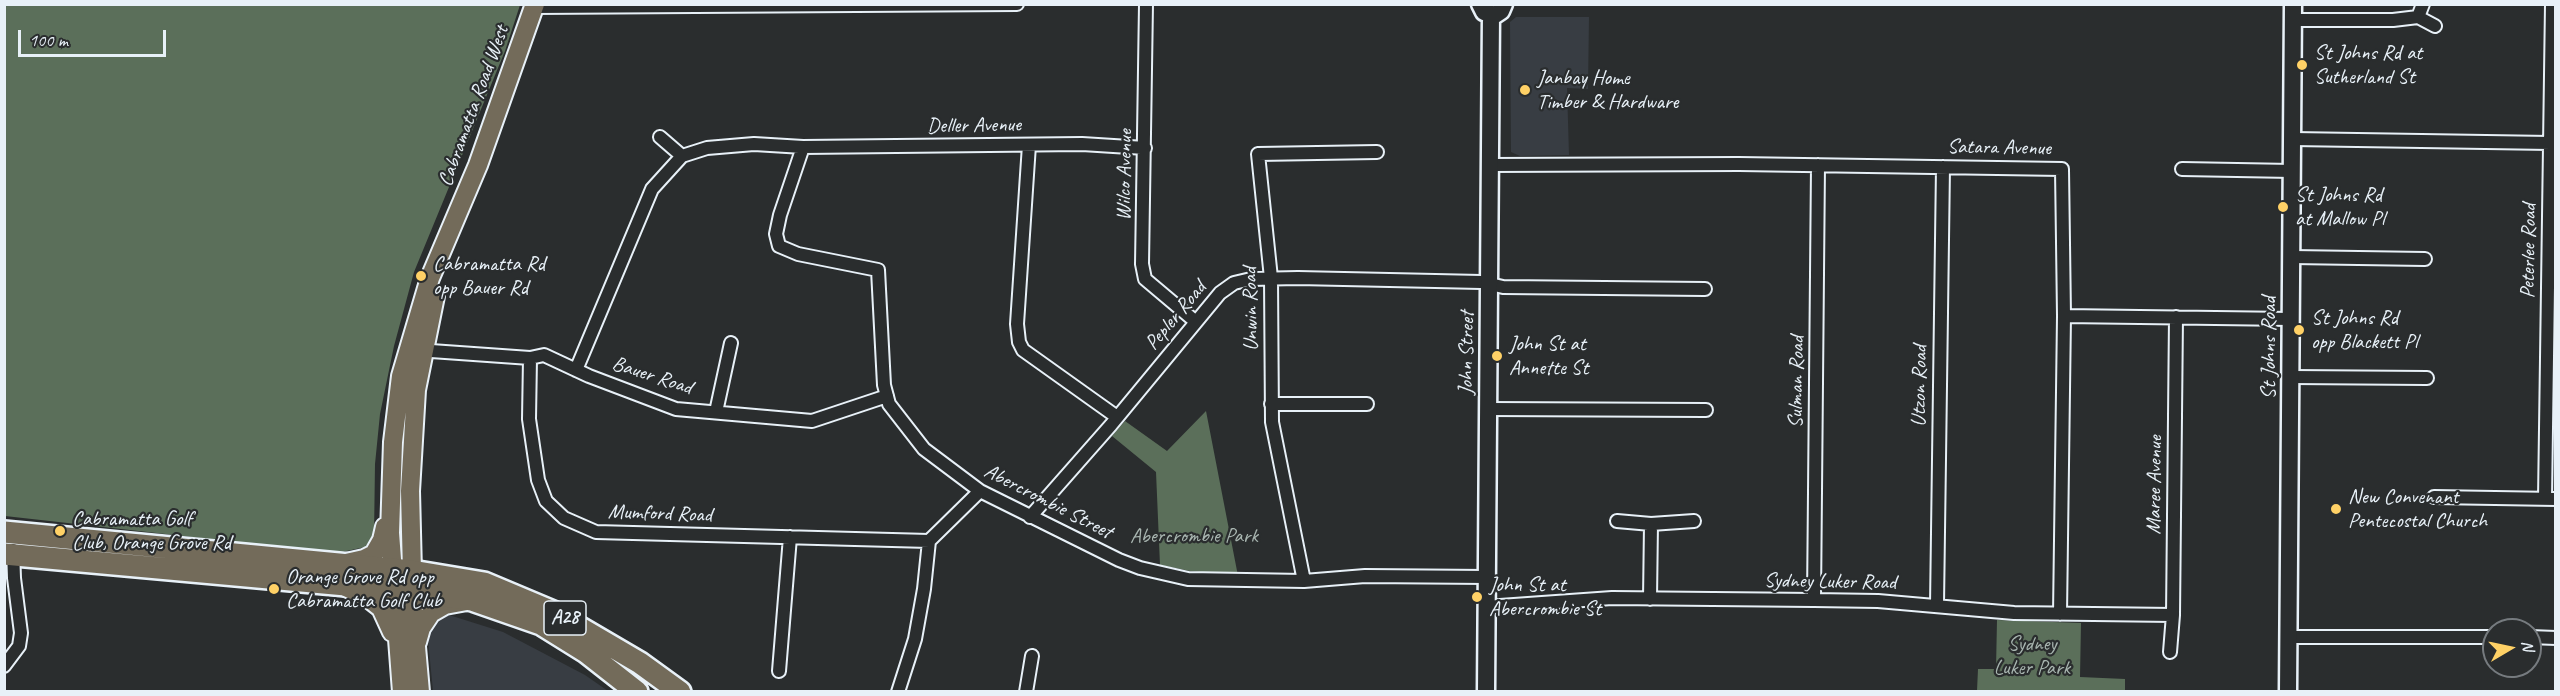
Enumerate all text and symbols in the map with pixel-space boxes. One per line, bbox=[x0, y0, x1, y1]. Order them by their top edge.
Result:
scale bar bbox=[21, 18, 170, 56]
street label: Cabramatta Road West bbox=[433, 22, 515, 190]
text: 100 m bbox=[29, 29, 68, 51]
place label: St Johns Rd at Sutherland St bbox=[2314, 40, 2422, 90]
marker: St Johns Rd at Sutherland St bbox=[2295, 58, 2309, 72]
place label: Janbay Home Timber & Hardware bbox=[1537, 65, 1678, 115]
marker: Janbay Home Timber & Hardware bbox=[1518, 83, 1532, 97]
street label: Deller Avenue bbox=[927, 113, 1021, 139]
street label: Wilco Avenue bbox=[1112, 129, 1138, 221]
street label: Satara Avenue bbox=[1947, 134, 2051, 162]
place label: St Johns Rd at Mallow Pl bbox=[2295, 182, 2384, 232]
marker: St Johns Rd at Mallow Pl bbox=[2276, 200, 2290, 214]
street label: Peterlee Road bbox=[2516, 203, 2542, 299]
place label: Cabramatta Rd opp Bauer Rd bbox=[433, 251, 545, 301]
street label: Unwin Road bbox=[1238, 267, 1264, 351]
marker: Cabramatta Rd opp Bauer Rd bbox=[414, 269, 428, 283]
street label: Pepler Road bbox=[1140, 276, 1212, 356]
street label: St Johns Road bbox=[2256, 297, 2282, 399]
place label: St Johns Rd opp Blackett Pl bbox=[2311, 305, 2418, 355]
street label: John Street bbox=[1454, 311, 1480, 395]
marker: St Johns Rd opp Blackett Pl bbox=[2292, 323, 2306, 337]
place label: John St at Annette St bbox=[1509, 331, 1588, 381]
street label: Sulman Road bbox=[1784, 336, 1810, 428]
street label: Utzon Road bbox=[1907, 345, 1933, 427]
marker: John St at Annette St bbox=[1490, 349, 1504, 363]
street label: Bauer Road bbox=[609, 351, 695, 401]
street label: Maree Avenue bbox=[2142, 435, 2168, 535]
street label: Abercrombie Street bbox=[980, 459, 1116, 545]
place label: New Convenant Pentecostal Church bbox=[2348, 484, 2487, 534]
street label: Mumford Road bbox=[608, 500, 712, 528]
marker: New Convenant Pentecostal Church bbox=[2329, 502, 2343, 516]
place label: Cabramatta Golf Club, Orange Grove Rd bbox=[72, 506, 231, 556]
park label: Abercrombie Park bbox=[1130, 523, 1258, 549]
marker: Cabramatta Golf Club, Orange Grove Rd bbox=[53, 524, 67, 538]
place label: Orange Grove Rd opp Cabramatta Golf Club bbox=[286, 564, 442, 614]
street label: Sydney Luker Road bbox=[1764, 568, 1896, 596]
place label: John St at Abercrombie St bbox=[1489, 572, 1601, 622]
marker: Orange Grove Rd opp Cabramatta Golf Club bbox=[267, 582, 281, 596]
marker: John St at Abercrombie St bbox=[1470, 590, 1484, 604]
road number: A28 bbox=[544, 601, 586, 635]
north arrow bbox=[2482, 618, 2542, 678]
park label: Sydney Luker Park bbox=[1994, 631, 2070, 681]
text: N bbox=[2517, 639, 2538, 652]

